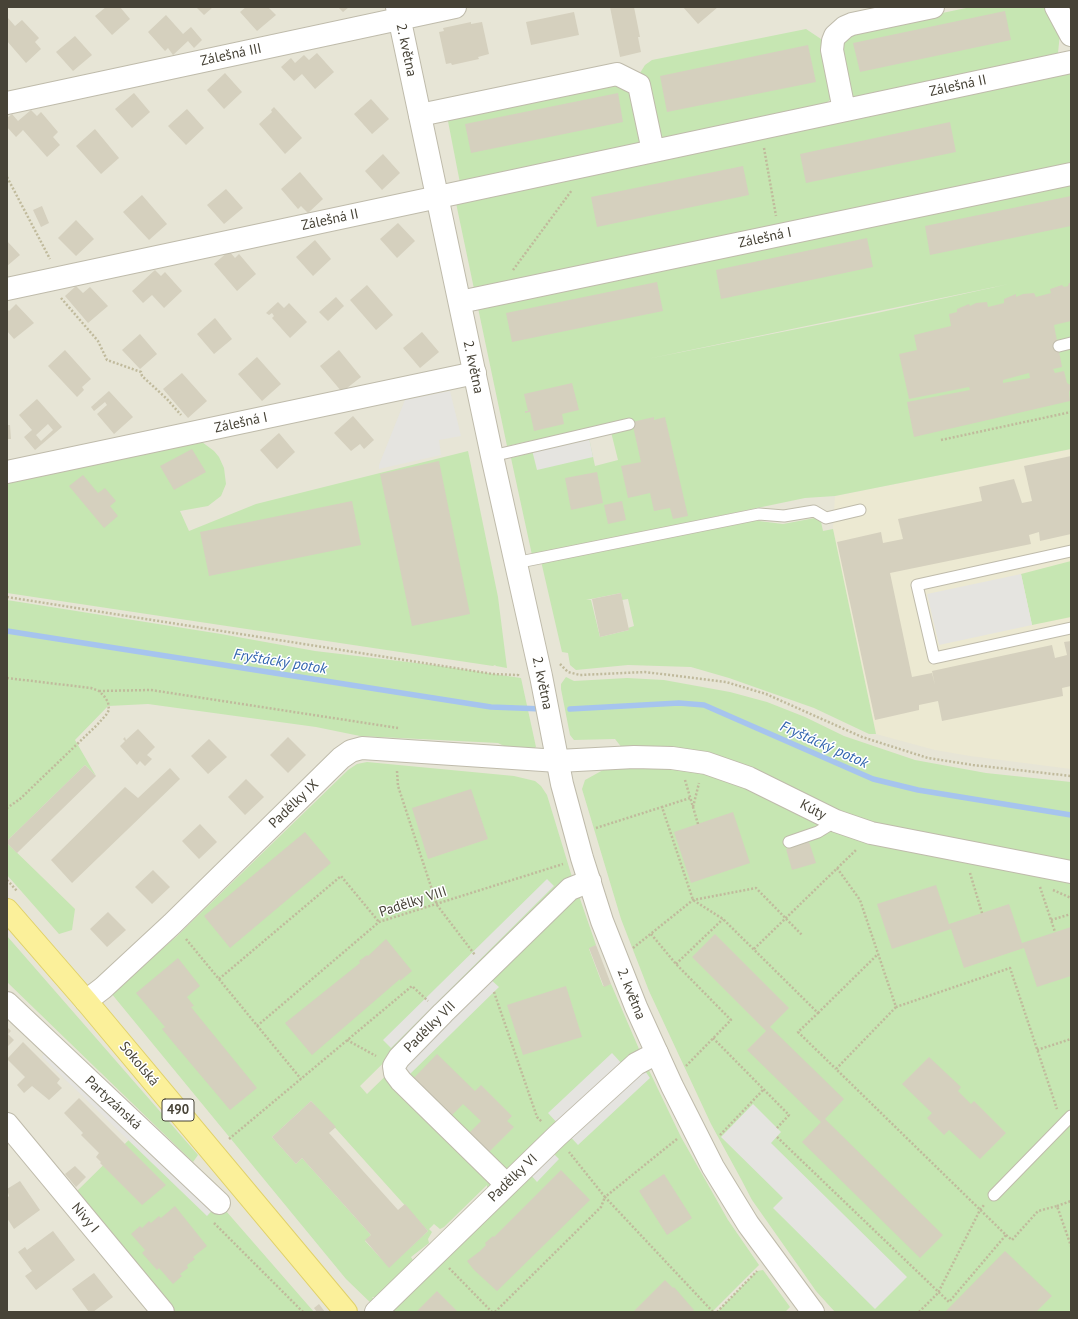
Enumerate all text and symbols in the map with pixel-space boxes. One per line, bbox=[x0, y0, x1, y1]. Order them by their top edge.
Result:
street label: 2. května bbox=[392, 22, 420, 78]
street label: Zálešná III bbox=[199, 40, 263, 70]
street label: Zálešná II bbox=[928, 72, 988, 100]
street label: Zálešná II bbox=[300, 206, 360, 234]
street label: Zálešná I bbox=[737, 224, 793, 252]
street label: 2. května bbox=[459, 339, 487, 395]
street label: Zálešná I bbox=[213, 409, 269, 437]
water label: Fryštácký potok bbox=[232, 646, 328, 678]
street label: 2. května bbox=[528, 655, 556, 711]
water label: Fryštácký potok bbox=[777, 718, 871, 772]
street label: Padělky IX bbox=[266, 776, 322, 832]
street label: Kúty bbox=[797, 796, 829, 824]
street label: Padělky VIII bbox=[377, 883, 449, 921]
street label: 2. května bbox=[613, 966, 649, 1022]
street label: Padělky VII bbox=[401, 998, 459, 1056]
street label: Sokolská bbox=[116, 1038, 162, 1090]
street label: Partyzánská bbox=[81, 1073, 145, 1133]
road number: 490 bbox=[162, 1099, 194, 1121]
street label: Padělky VI bbox=[485, 1150, 541, 1206]
street label: Nivy I bbox=[68, 1199, 102, 1237]

